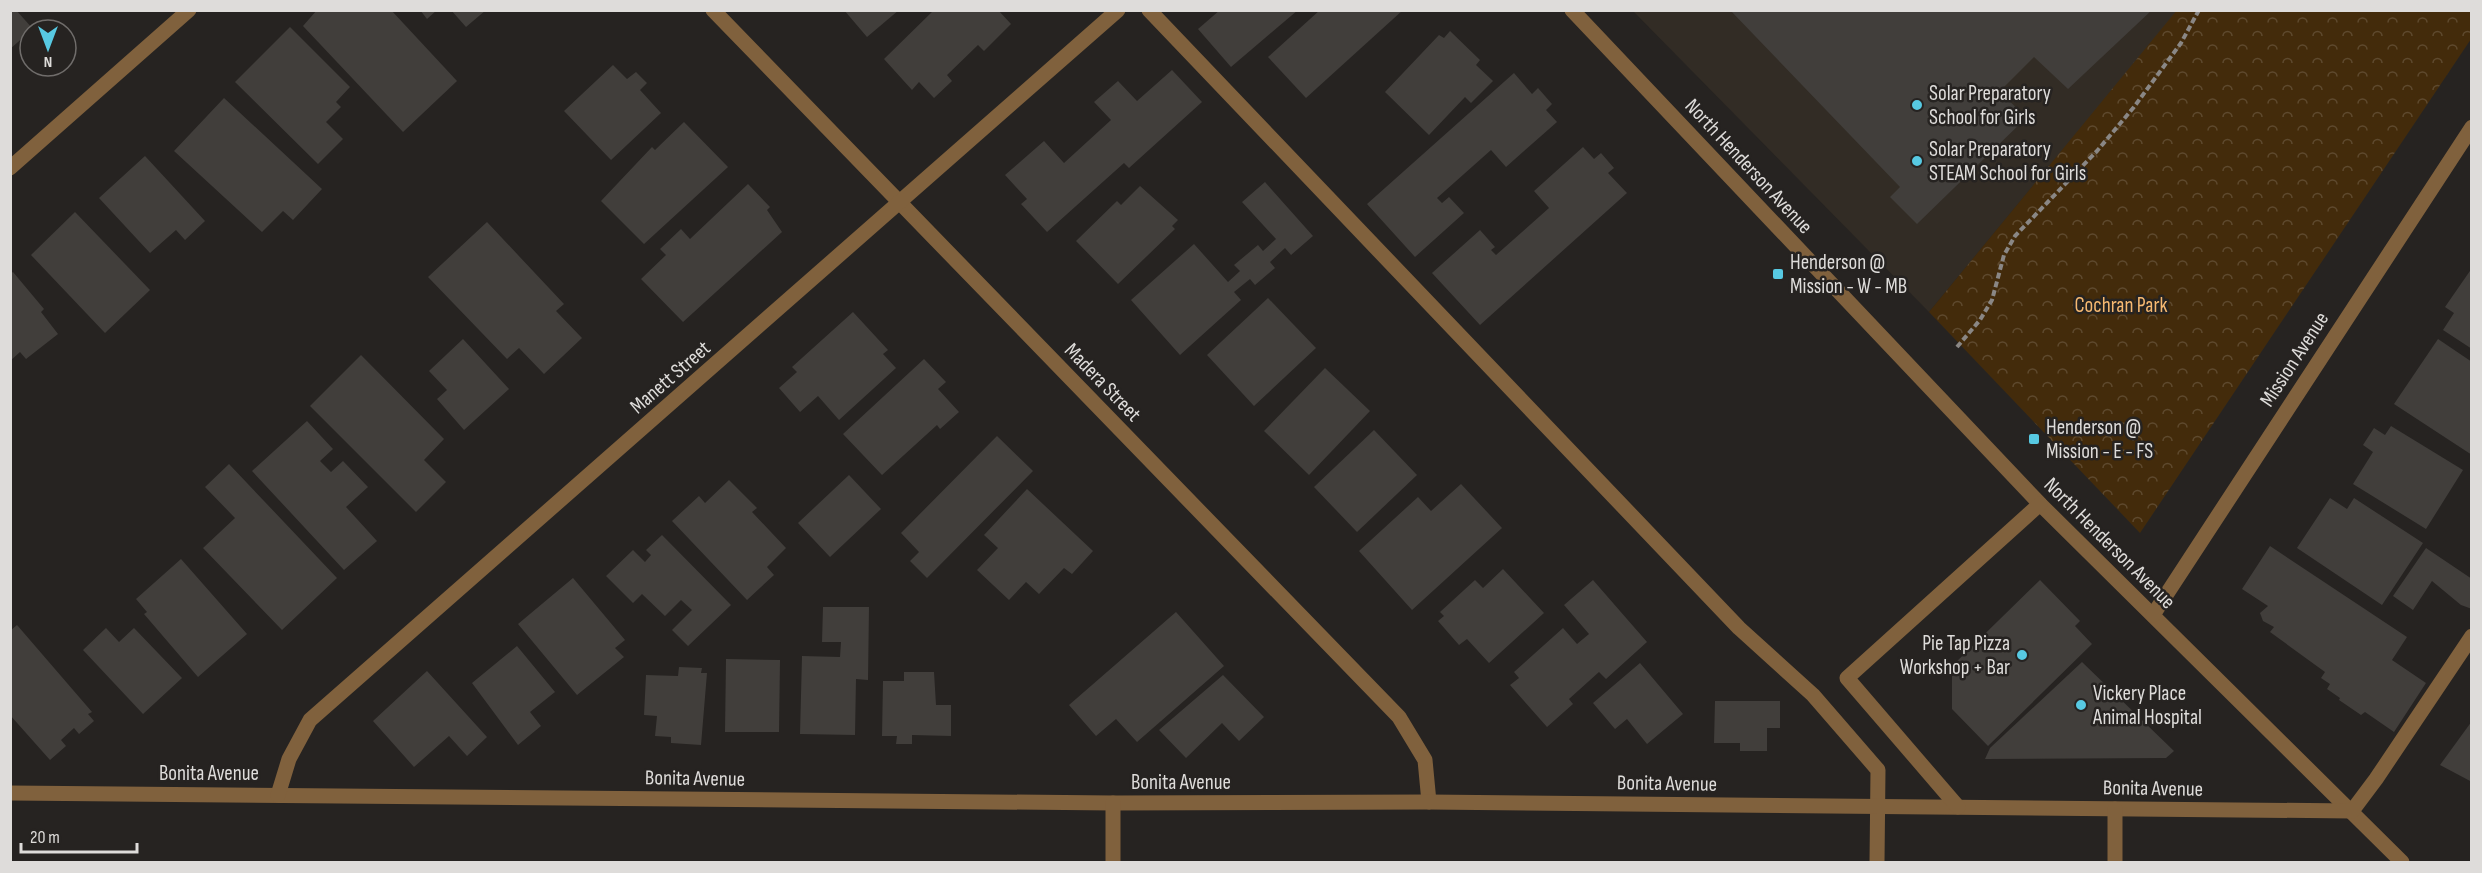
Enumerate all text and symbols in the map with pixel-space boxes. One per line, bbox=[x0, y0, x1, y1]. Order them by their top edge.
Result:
north arrow bbox=[18, 18, 78, 78]
text: N bbox=[44, 52, 52, 71]
place label: Solar Preparatory School for Girls bbox=[1929, 81, 2051, 130]
street label: North Henderson Avenue bbox=[1680, 94, 1818, 239]
marker: Solar Preparatory School for Girls bbox=[1910, 98, 1924, 112]
place label: Solar Preparatory STEAM School for Girls bbox=[1929, 137, 2086, 186]
marker: Solar Preparatory STEAM School for Girls bbox=[1910, 154, 1924, 168]
place label: Henderson @ Mission - W - MB bbox=[1790, 250, 1907, 299]
marker: Henderson @ Mission - W - MB bbox=[1771, 267, 1785, 281]
park label: Cochran Park bbox=[2075, 293, 2167, 318]
street label: Mission Avenue bbox=[2255, 307, 2334, 411]
street label: Manett Street bbox=[625, 336, 716, 419]
street label: Madera Street bbox=[1059, 338, 1146, 427]
place label: Henderson @ Mission - E - FS bbox=[2046, 415, 2153, 464]
marker: Henderson @ Mission - E - FS bbox=[2027, 432, 2041, 446]
street label: North Henderson Avenue bbox=[2039, 473, 2180, 614]
place label: Pie Tap Pizza Workshop + Bar bbox=[1900, 631, 2010, 680]
marker: Pie Tap Pizza Workshop + Bar bbox=[2015, 648, 2029, 662]
place label: Vickery Place Animal Hospital bbox=[2092, 681, 2202, 730]
marker: Vickery Place Animal Hospital bbox=[2074, 698, 2088, 712]
street label: Bonita Avenue bbox=[159, 761, 259, 786]
street label: Bonita Avenue bbox=[645, 765, 745, 792]
street label: Bonita Avenue bbox=[1131, 770, 1231, 795]
street label: Bonita Avenue bbox=[1617, 770, 1717, 797]
street label: Bonita Avenue bbox=[2103, 775, 2203, 802]
scale bar bbox=[21, 816, 136, 854]
text: 20 m bbox=[30, 827, 60, 848]

